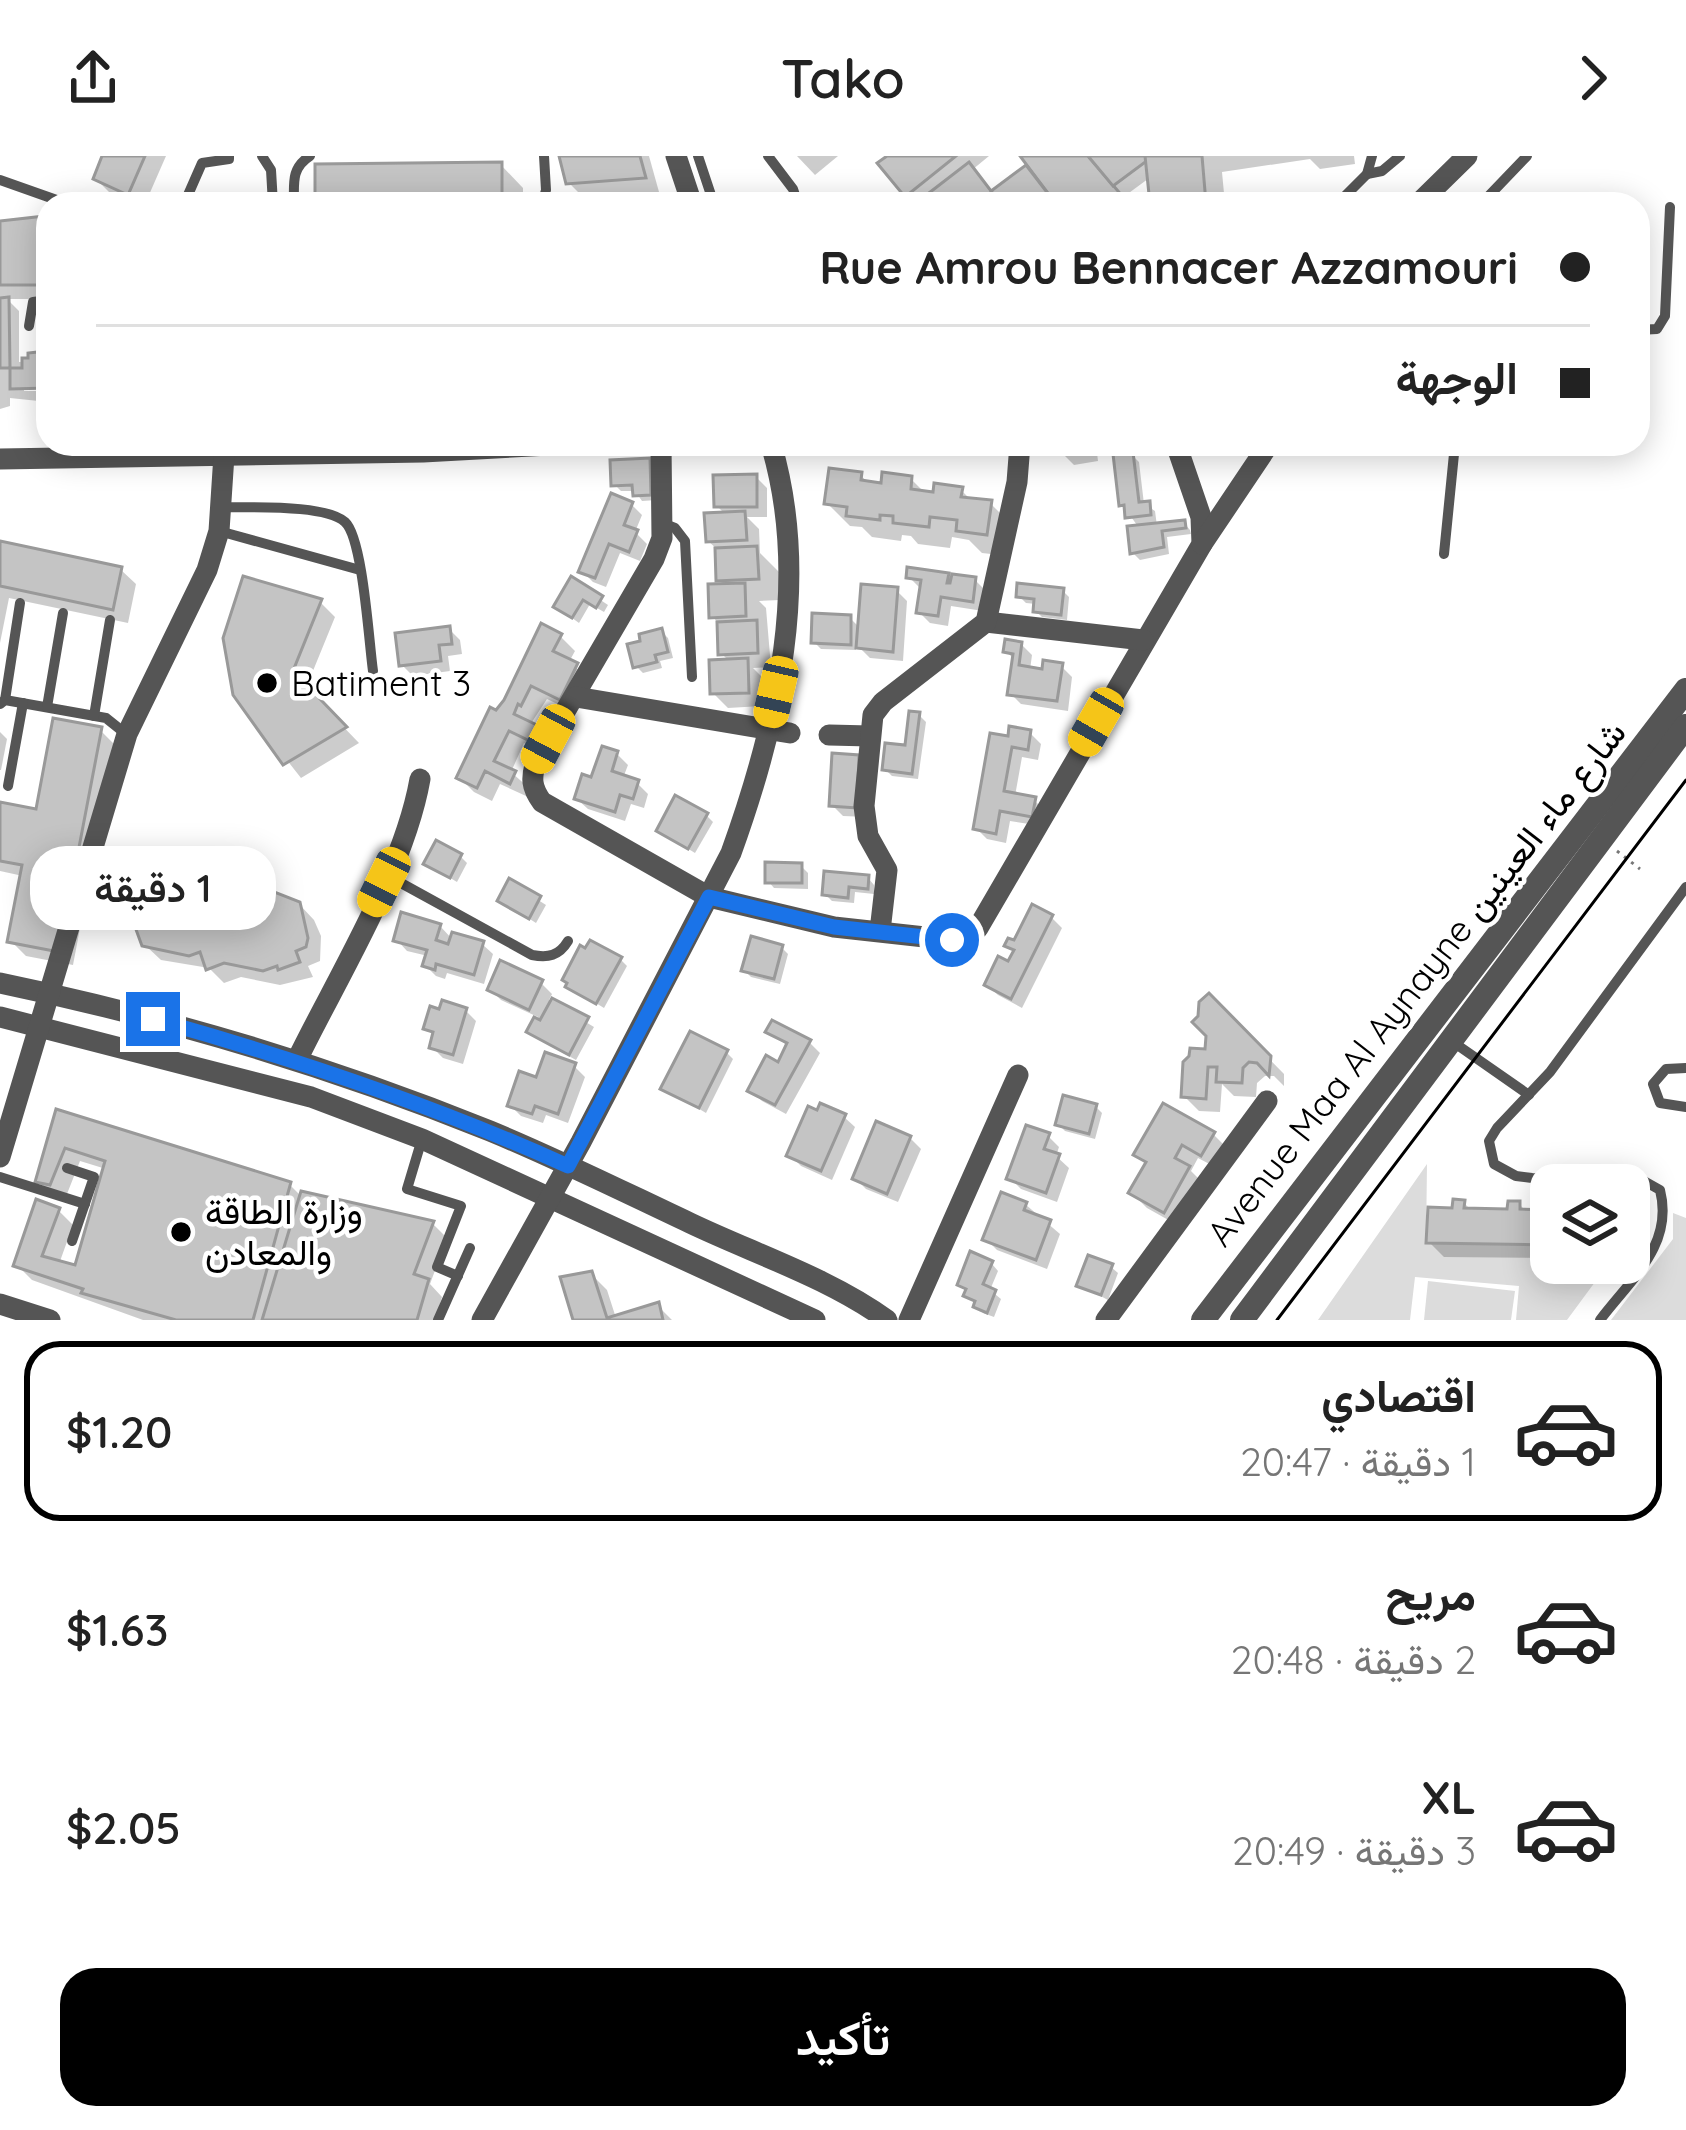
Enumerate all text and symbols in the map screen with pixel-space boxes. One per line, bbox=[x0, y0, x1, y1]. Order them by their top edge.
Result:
text: Tako bbox=[781, 44, 905, 112]
icon: share bbox=[60, 45, 126, 111]
icon: forward bbox=[1560, 45, 1626, 111]
text: Rue Amrou Bennacer Azzamouri bbox=[819, 239, 1518, 295]
text: الوجهة bbox=[1396, 349, 1518, 405]
car bbox=[750, 653, 802, 731]
place label: Batiment 3 bbox=[291, 660, 471, 705]
marker: Batiment 3 bbox=[254, 670, 280, 696]
car bbox=[1062, 682, 1130, 762]
car bbox=[515, 699, 581, 779]
street label: Avenue Maa Al Aynayne شارع ماء العينين bbox=[1196, 711, 1637, 1256]
car bbox=[352, 842, 416, 922]
callout: 1 دقيقة bbox=[30, 845, 276, 929]
text: 1 دقيقة bbox=[94, 863, 212, 912]
route start bbox=[925, 913, 979, 967]
route end bbox=[126, 992, 180, 1046]
map controls bbox=[1530, 1164, 1650, 1284]
button: layers bbox=[1530, 1164, 1650, 1284]
place label: وزارة الطاقة والمعادن bbox=[205, 1188, 363, 1275]
marker: وزارة الطاقة والمعادن bbox=[168, 1219, 194, 1245]
text: اقتصادي bbox=[1321, 1367, 1476, 1423]
icon: car bbox=[1512, 1377, 1620, 1485]
text: $1.20 bbox=[66, 1403, 172, 1459]
text: 1 دقيقة · 20:47 bbox=[1240, 1437, 1476, 1486]
text: مريح bbox=[1385, 1565, 1476, 1621]
icon: car bbox=[1512, 1575, 1620, 1683]
text: $1.63 bbox=[66, 1601, 168, 1657]
text: 2 دقيقة · 20:48 bbox=[1231, 1635, 1476, 1684]
text: XL bbox=[1421, 1769, 1476, 1825]
icon: car bbox=[1512, 1773, 1620, 1881]
text: $2.05 bbox=[66, 1799, 181, 1855]
text: 3 دقيقة · 20:49 bbox=[1232, 1826, 1476, 1875]
button: تأكيد bbox=[60, 1968, 1626, 2106]

